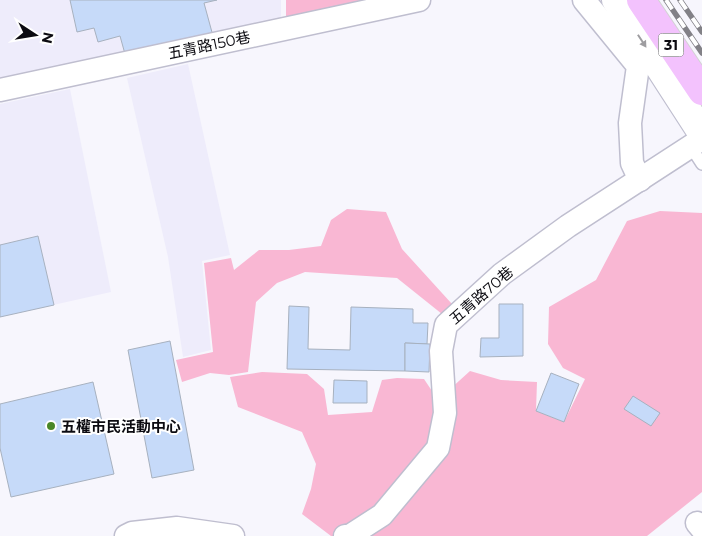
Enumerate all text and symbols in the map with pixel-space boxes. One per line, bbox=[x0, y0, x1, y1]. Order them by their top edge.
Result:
north arrow bbox=[10, 10, 60, 60]
street label: 五青路150巷 bbox=[166, 27, 252, 63]
text: N bbox=[38, 30, 58, 45]
one-way arrow bbox=[638, 34, 647, 48]
road number: 31 bbox=[658, 34, 684, 56]
street label: 五青路70巷 bbox=[445, 262, 517, 328]
place label: 五權市民活動中心 bbox=[61, 417, 181, 436]
marker: 五權市民活動中心 bbox=[45, 420, 57, 432]

